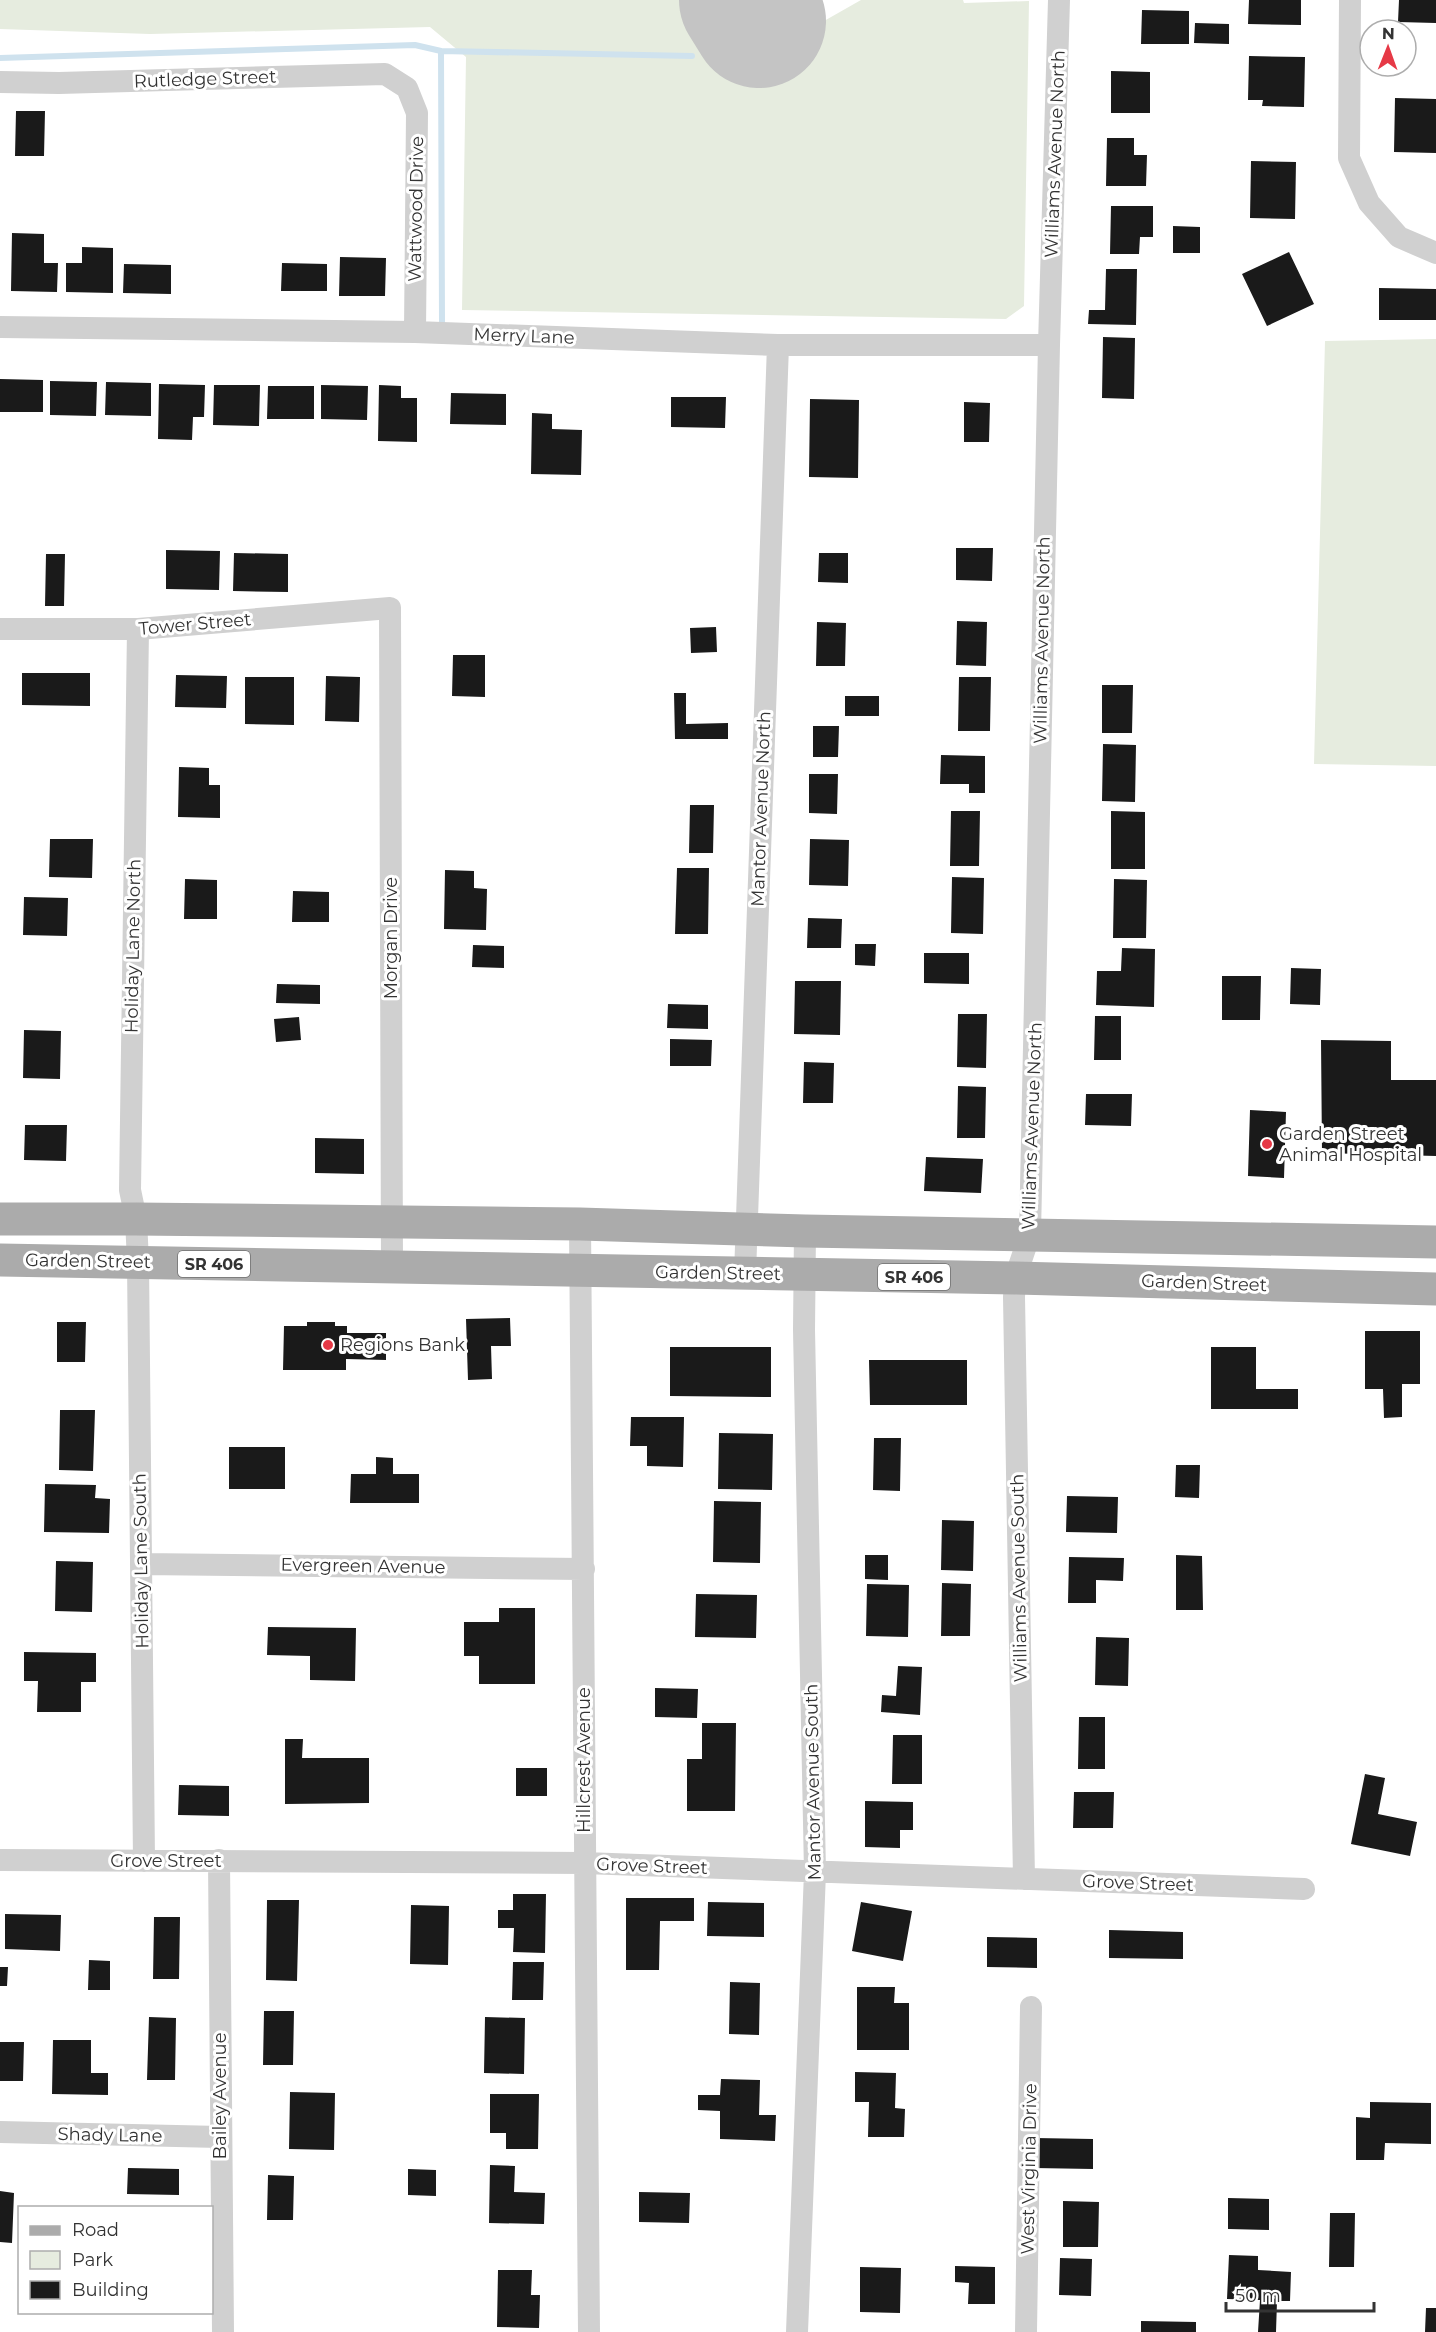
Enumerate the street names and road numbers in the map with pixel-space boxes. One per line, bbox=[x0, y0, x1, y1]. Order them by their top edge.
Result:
street label: Williams Avenue North bbox=[1040, 50, 1070, 258]
street label: Rutledge Street bbox=[133, 66, 277, 92]
street label: Wattwood Drive bbox=[404, 136, 428, 282]
street label: Merry Lane bbox=[473, 323, 575, 349]
street label: Williams Avenue North bbox=[1029, 536, 1055, 744]
street label: Tower Street bbox=[138, 608, 252, 640]
street label: Mantor Avenue North bbox=[747, 711, 775, 907]
street label: Holiday Lane North bbox=[120, 859, 146, 1033]
street label: Morgan Drive bbox=[380, 877, 402, 999]
street label: Williams Avenue North bbox=[1017, 1022, 1047, 1230]
street label: Garden Street bbox=[25, 1249, 151, 1273]
road number: SR 406 bbox=[178, 1251, 250, 1277]
street label: Garden Street bbox=[655, 1261, 781, 1285]
road number: SR 406 bbox=[878, 1264, 950, 1290]
street label: Garden Street bbox=[1141, 1270, 1267, 1296]
street label: Holiday Lane South bbox=[128, 1473, 154, 1649]
street label: Williams Avenue South bbox=[1006, 1473, 1032, 1683]
street label: Evergreen Avenue bbox=[280, 1554, 446, 1578]
street label: Mantor Avenue South bbox=[800, 1683, 826, 1881]
street label: Hillcrest Avenue bbox=[573, 1687, 595, 1833]
street label: Grove Street bbox=[110, 1850, 222, 1872]
street label: Grove Street bbox=[596, 1853, 708, 1879]
street label: Grove Street bbox=[1082, 1870, 1194, 1896]
street label: Bailey Avenue bbox=[209, 2032, 231, 2160]
street label: West Virginia Drive bbox=[1017, 2083, 1041, 2255]
street label: Shady Lane bbox=[57, 2123, 163, 2147]

